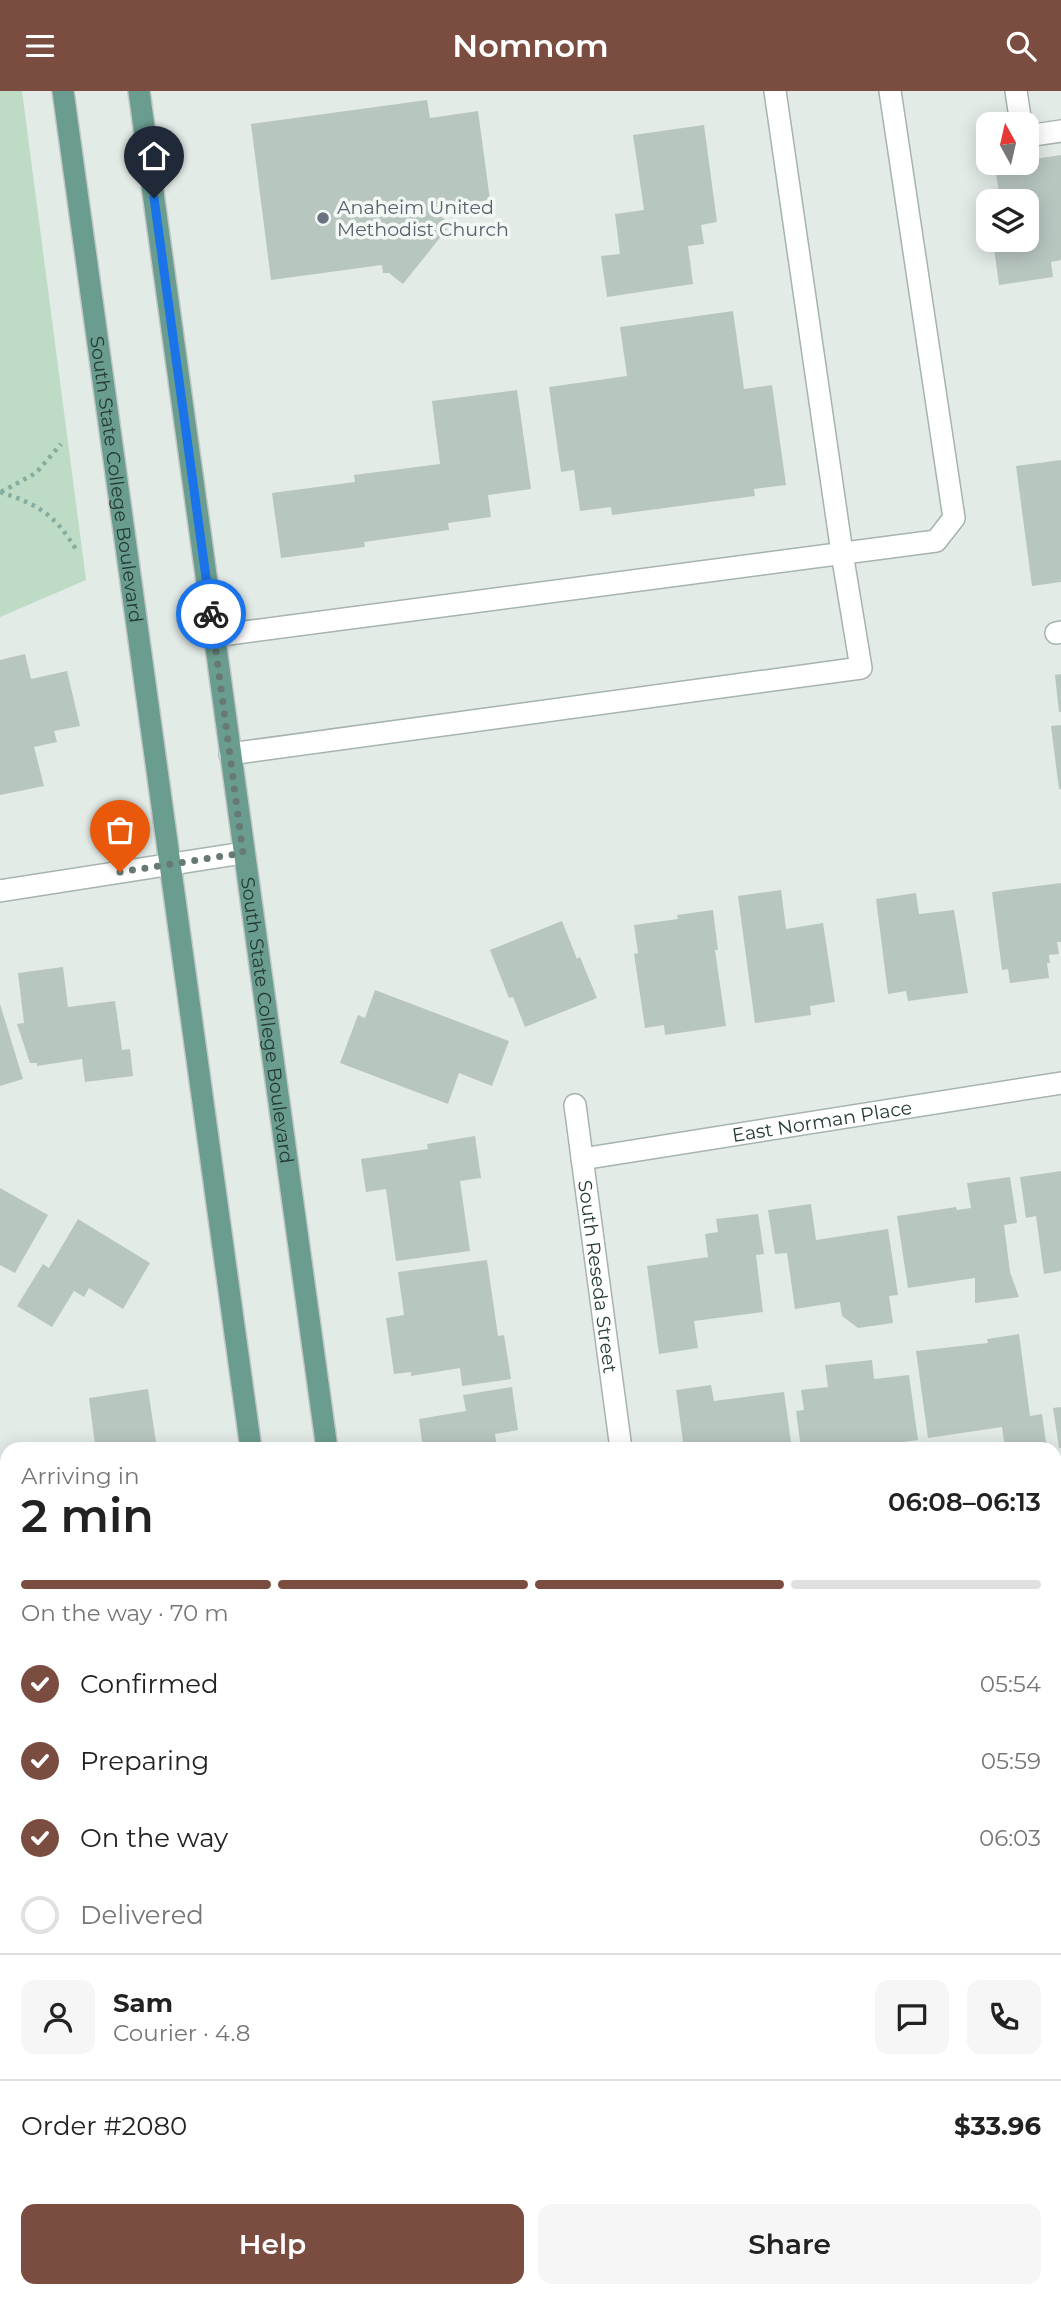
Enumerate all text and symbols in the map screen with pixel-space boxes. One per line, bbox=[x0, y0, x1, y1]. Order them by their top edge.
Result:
text: Nomnom bbox=[452, 26, 609, 65]
icon: menu bbox=[21, 27, 59, 65]
icon: search bbox=[1002, 27, 1040, 65]
north arrow bbox=[976, 112, 1040, 175]
map controls bbox=[976, 112, 1039, 252]
pin bbox=[124, 126, 184, 198]
icon: home bbox=[135, 137, 173, 175]
button: layers bbox=[976, 189, 1039, 252]
place label: Anaheim United Methodist Church bbox=[337, 196, 509, 241]
marker: Anaheim United Methodist Church bbox=[315, 210, 331, 226]
street label: South State College Boulevard bbox=[86, 335, 148, 624]
courier bbox=[176, 579, 246, 649]
icon: bike bbox=[192, 595, 230, 633]
pin bbox=[90, 800, 150, 872]
icon: bag bbox=[101, 811, 139, 849]
street label: South State College Boulevard bbox=[236, 875, 299, 1165]
street label: East Norman Place bbox=[730, 1095, 914, 1147]
street label: South Reseda Street bbox=[574, 1179, 622, 1375]
text: Arriving in bbox=[21, 1462, 140, 1490]
text: 06:08–06:13 bbox=[888, 1486, 1041, 1518]
text: 2 min bbox=[21, 1487, 154, 1544]
text: On the way · 70 m bbox=[21, 1599, 229, 1627]
icon: check bbox=[21, 1665, 59, 1703]
text: Confirmed bbox=[80, 1668, 219, 1700]
text: 05:54 bbox=[980, 1670, 1041, 1698]
icon: check bbox=[21, 1742, 59, 1780]
text: Preparing bbox=[80, 1745, 209, 1777]
text: 05:59 bbox=[981, 1747, 1041, 1775]
icon: check bbox=[21, 1819, 59, 1857]
text: On the way bbox=[80, 1822, 228, 1854]
text: 06:03 bbox=[979, 1824, 1041, 1852]
text: Delivered bbox=[80, 1899, 204, 1931]
button: person bbox=[21, 1980, 95, 2054]
button: chat bbox=[875, 1980, 949, 2054]
button: phone bbox=[967, 1980, 1041, 2054]
text: Sam bbox=[113, 1987, 173, 2019]
text: Courier · 4.8 bbox=[113, 2019, 250, 2047]
text: Order #2080 bbox=[21, 2110, 187, 2142]
text: $33.96 bbox=[954, 2110, 1041, 2142]
button: Help bbox=[21, 2204, 524, 2284]
button: Share bbox=[538, 2204, 1041, 2284]

